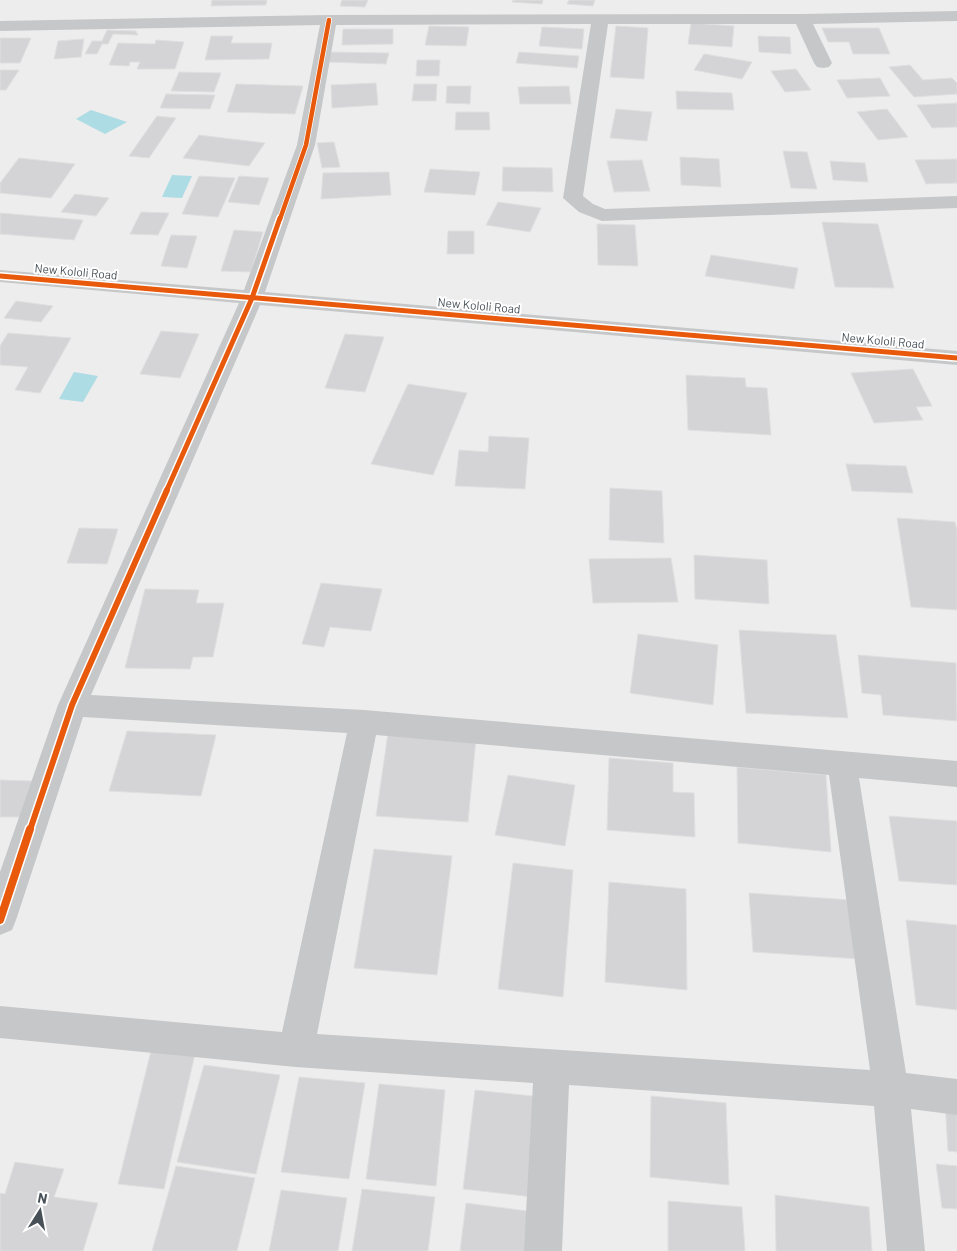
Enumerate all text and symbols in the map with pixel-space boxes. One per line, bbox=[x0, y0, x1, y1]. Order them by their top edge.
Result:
street label: New Kololi Road bbox=[34, 260, 118, 282]
street label: New Kololi Road bbox=[437, 294, 521, 316]
street label: New Kololi Road bbox=[841, 329, 925, 351]
north arrow bbox=[15, 1186, 65, 1236]
text: N bbox=[36, 1189, 49, 1207]

